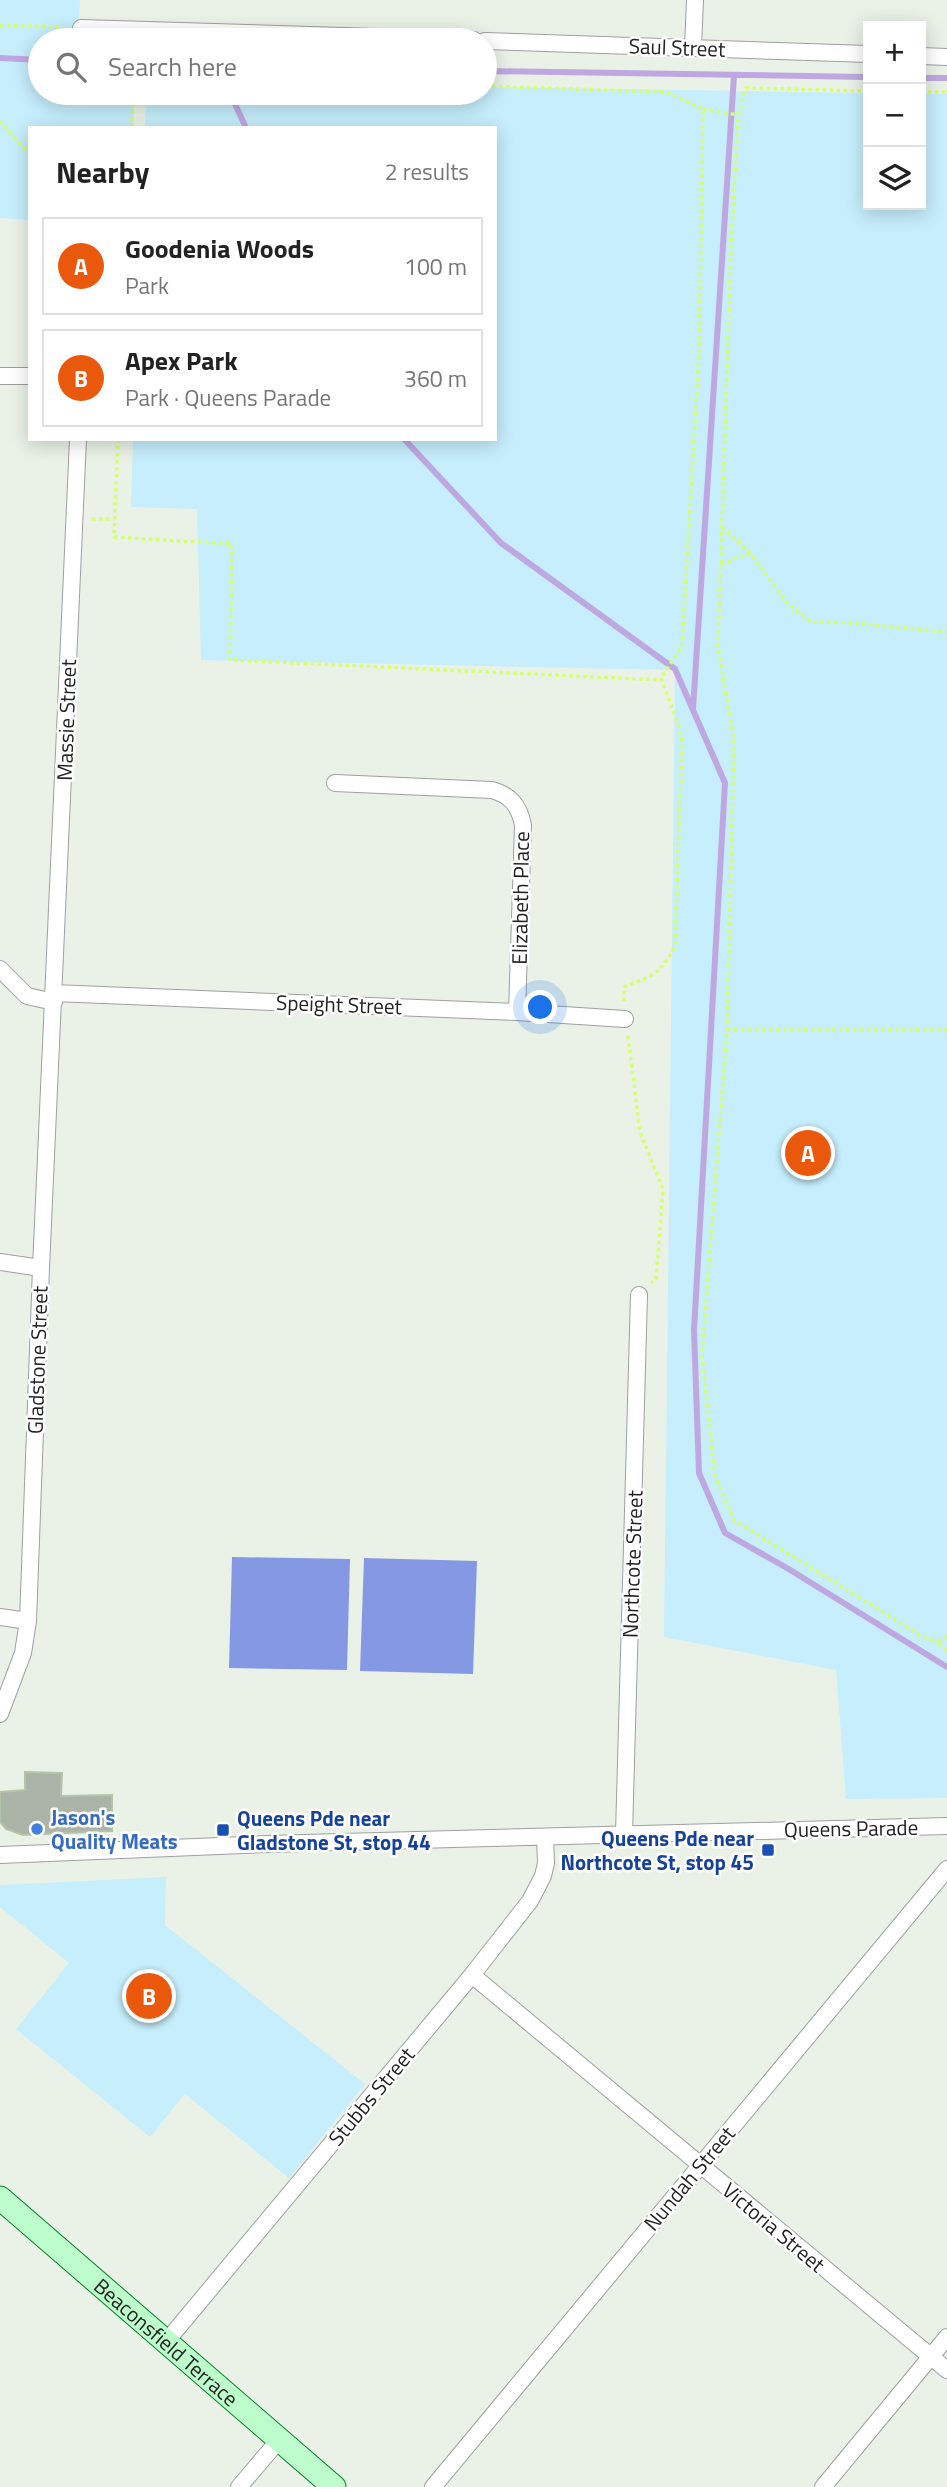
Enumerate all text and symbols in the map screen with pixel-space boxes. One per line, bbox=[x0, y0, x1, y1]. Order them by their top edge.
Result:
map controls bbox=[863, 21, 926, 210]
button: + bbox=[863, 21, 926, 84]
search box bbox=[28, 28, 497, 105]
street label: Saul Street bbox=[628, 29, 726, 65]
text: Search here bbox=[108, 47, 237, 86]
icon: search bbox=[52, 48, 90, 86]
button: − bbox=[863, 84, 926, 147]
button: layers bbox=[863, 147, 926, 210]
text: Nearby bbox=[56, 149, 149, 195]
text: 2 results bbox=[385, 154, 469, 189]
text: Goodenia Woods bbox=[125, 229, 314, 268]
text: A bbox=[74, 249, 88, 284]
text: 100 m bbox=[404, 249, 467, 284]
text: Park bbox=[125, 268, 169, 303]
text: Apex Park bbox=[125, 341, 238, 380]
text: B bbox=[74, 361, 88, 396]
text: 360 m bbox=[404, 361, 467, 396]
text: Park · Queens Parade bbox=[125, 380, 331, 415]
street label: Massie Street bbox=[48, 658, 84, 781]
street label: Elizabeth Place bbox=[503, 831, 537, 965]
street label: Speight Street bbox=[276, 986, 403, 1022]
your location bbox=[523, 990, 557, 1024]
pin: A bbox=[785, 1127, 831, 1179]
street label: Gladstone Street bbox=[18, 1285, 56, 1435]
street label: Northcote Street bbox=[613, 1489, 651, 1638]
place label: Jason's Quality Meats bbox=[51, 1801, 178, 1857]
place label: Queens Pde near Gladstone St, stop 44 bbox=[237, 1802, 431, 1858]
street label: Queens Parade bbox=[784, 1811, 918, 1845]
marker: Jason's Quality Meats bbox=[29, 1821, 45, 1837]
marker: Queens Pde near Gladstone St, stop 44 bbox=[215, 1822, 231, 1838]
place label: Queens Pde near Northcote St, stop 45 bbox=[561, 1822, 754, 1878]
marker: Queens Pde near Northcote St, stop 45 bbox=[760, 1842, 776, 1858]
pin: B bbox=[126, 1970, 172, 2022]
street label: Stubbs Street bbox=[320, 2039, 422, 2152]
street label: Nundah Street bbox=[636, 2118, 743, 2237]
street label: Victoria Street bbox=[716, 2174, 833, 2280]
street label: Beaconsfield Terrace bbox=[87, 2270, 246, 2414]

